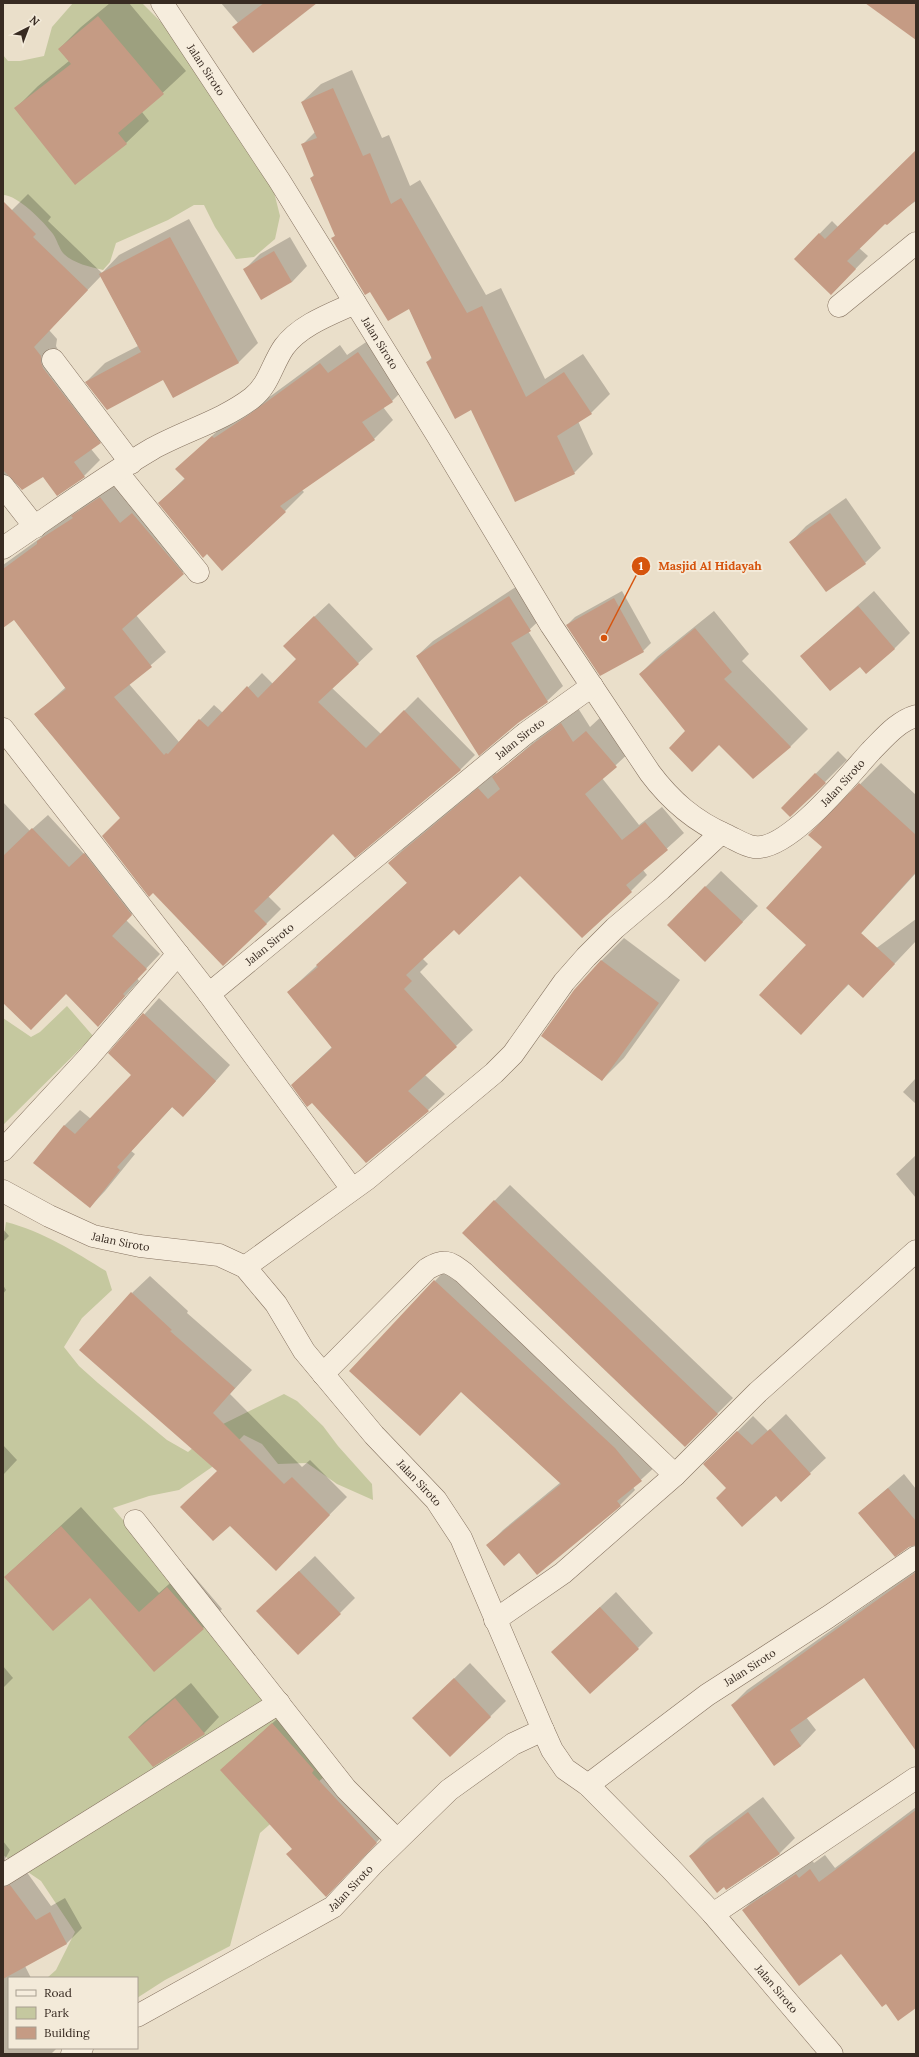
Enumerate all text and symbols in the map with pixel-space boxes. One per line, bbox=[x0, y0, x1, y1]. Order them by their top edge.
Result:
north arrow bbox=[8, 8, 48, 48]
text: N bbox=[27, 13, 43, 29]
street label: Jalan Siroto bbox=[183, 40, 228, 98]
street label: Jalan Siroto bbox=[358, 313, 402, 372]
callout: Masjid Al Hidayah bbox=[631, 554, 770, 578]
text: 1 bbox=[639, 558, 644, 573]
text: Masjid Al Hidayah bbox=[658, 558, 762, 573]
street label: Jalan Siroto bbox=[492, 715, 547, 763]
street label: Jalan Siroto bbox=[817, 756, 868, 810]
street label: Jalan Siroto bbox=[241, 920, 297, 969]
street label: Jalan Siroto bbox=[89, 1229, 150, 1254]
street label: Jalan Siroto bbox=[393, 1456, 445, 1508]
street label: Jalan Siroto bbox=[720, 1646, 778, 1690]
street label: Jalan Siroto bbox=[325, 1862, 376, 1915]
street label: Jalan Siroto bbox=[751, 1961, 801, 2016]
legend bbox=[8, 1977, 138, 2049]
text: Road bbox=[44, 1985, 72, 2000]
text: Park bbox=[44, 2005, 70, 2020]
text: Building bbox=[44, 2025, 90, 2040]

